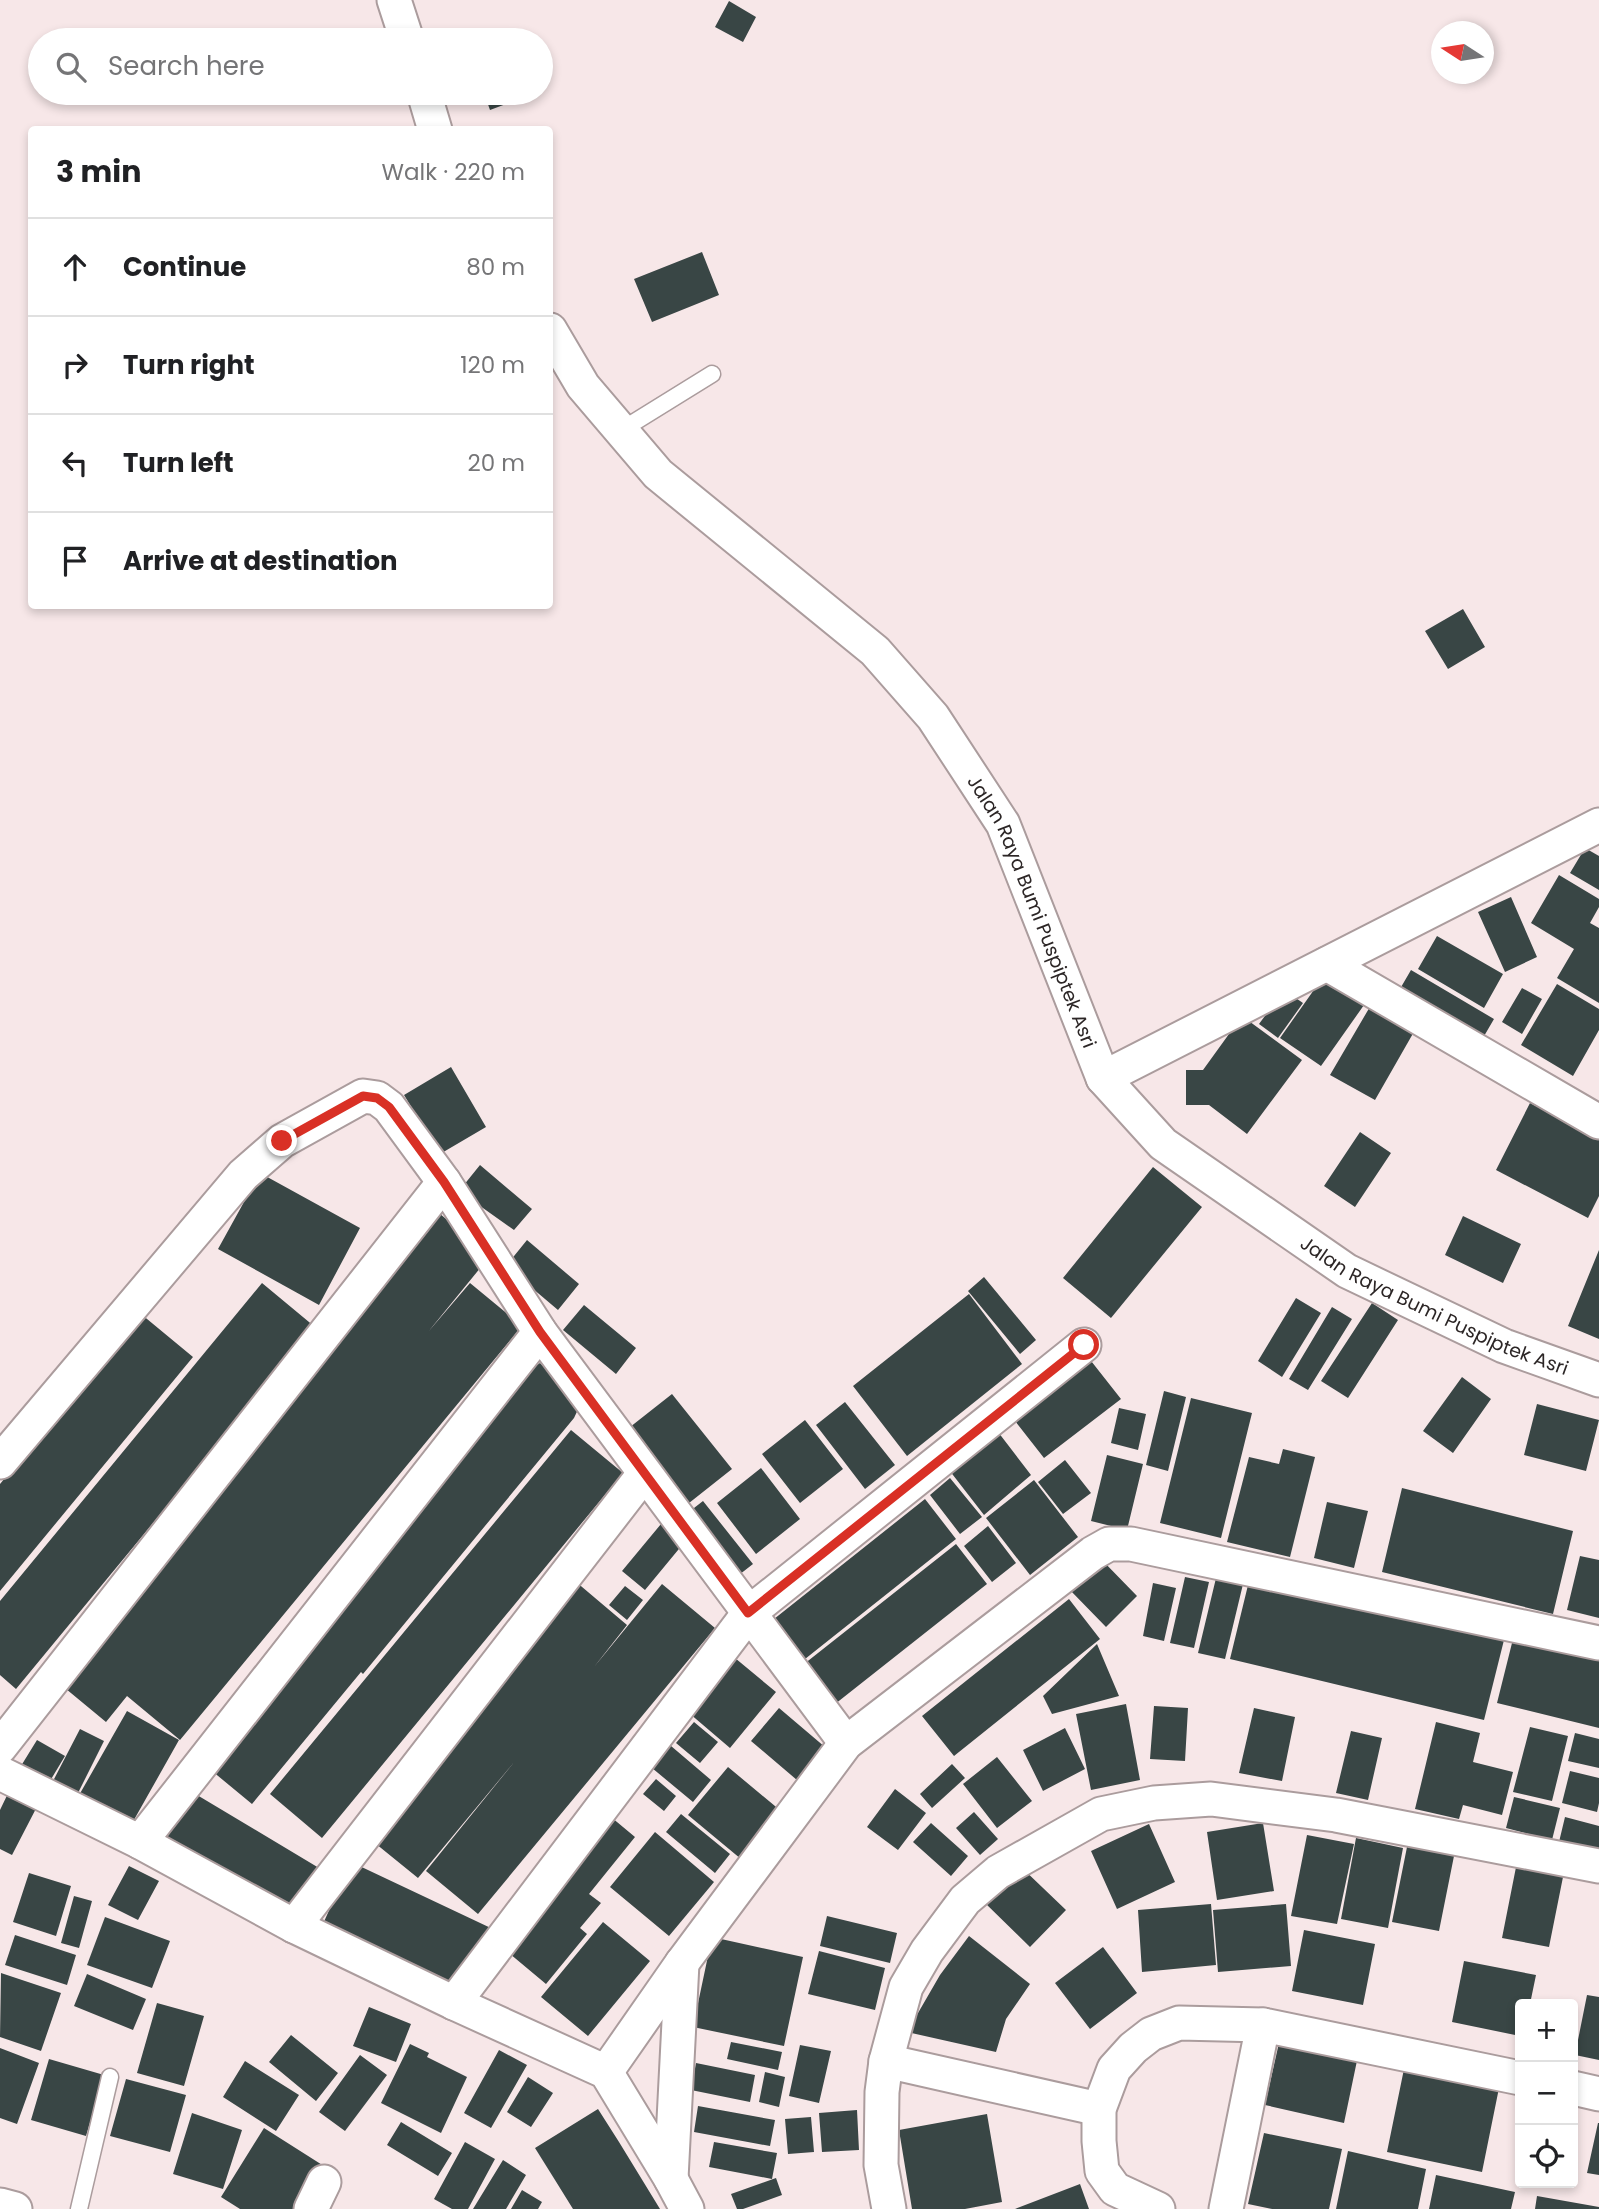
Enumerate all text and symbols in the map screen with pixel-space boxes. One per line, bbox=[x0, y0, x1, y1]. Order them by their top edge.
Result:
north arrow bbox=[1431, 21, 1494, 84]
search box bbox=[28, 28, 553, 105]
icon: search bbox=[52, 48, 90, 86]
text: Search here bbox=[108, 48, 265, 84]
text: 3 min bbox=[56, 150, 141, 193]
text: Walk · 220 m bbox=[382, 156, 525, 188]
icon: ahead bbox=[56, 248, 94, 286]
text: Continue bbox=[123, 249, 246, 285]
text: 80 m bbox=[466, 251, 525, 283]
icon: right bbox=[56, 346, 94, 384]
text: Turn right bbox=[123, 347, 255, 383]
text: 120 m bbox=[460, 349, 525, 381]
icon: left bbox=[56, 444, 94, 482]
text: Turn left bbox=[123, 445, 234, 481]
text: 20 m bbox=[467, 447, 525, 479]
icon: arrive bbox=[56, 542, 94, 580]
text: Arrive at destination bbox=[123, 543, 398, 579]
street label: Jalan Raya Bumi Puspiptek Asri bbox=[961, 770, 1103, 1052]
route end bbox=[266, 1125, 297, 1156]
street label: Jalan Raya Bumi Puspiptek Asri bbox=[1295, 1230, 1572, 1382]
route start bbox=[1068, 1329, 1099, 1360]
map controls bbox=[1515, 1999, 1578, 2188]
button: + bbox=[1515, 1999, 1578, 2062]
button: − bbox=[1515, 2062, 1578, 2125]
button: locate bbox=[1515, 2125, 1578, 2188]

